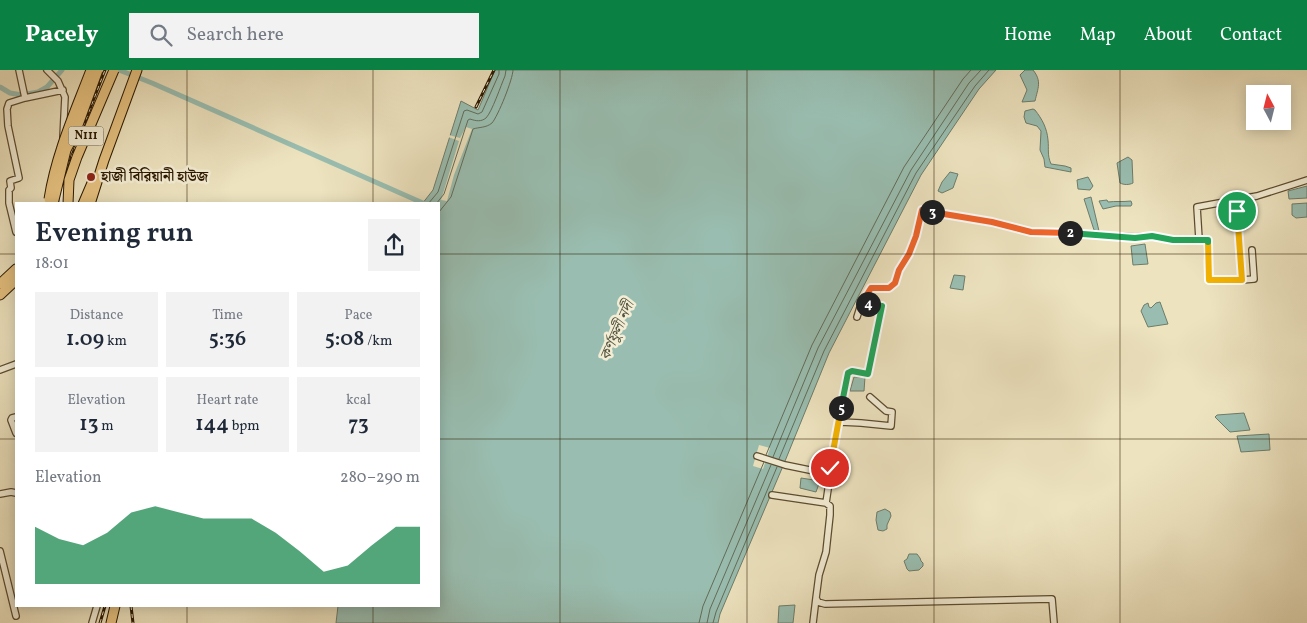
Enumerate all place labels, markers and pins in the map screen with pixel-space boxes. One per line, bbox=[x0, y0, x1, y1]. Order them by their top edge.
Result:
place label: হাজী বিরিয়ানী হাউজ bbox=[100, 167, 209, 187]
marker: হাজী বিরিয়ানী হাউজ bbox=[85, 171, 97, 183]
pin bbox=[1216, 190, 1258, 232]
pin: 3 bbox=[920, 200, 944, 224]
pin: 2 bbox=[1058, 220, 1082, 246]
pin: 4 bbox=[856, 292, 880, 316]
pin: 5 bbox=[828, 396, 854, 420]
pin bbox=[809, 447, 851, 489]

